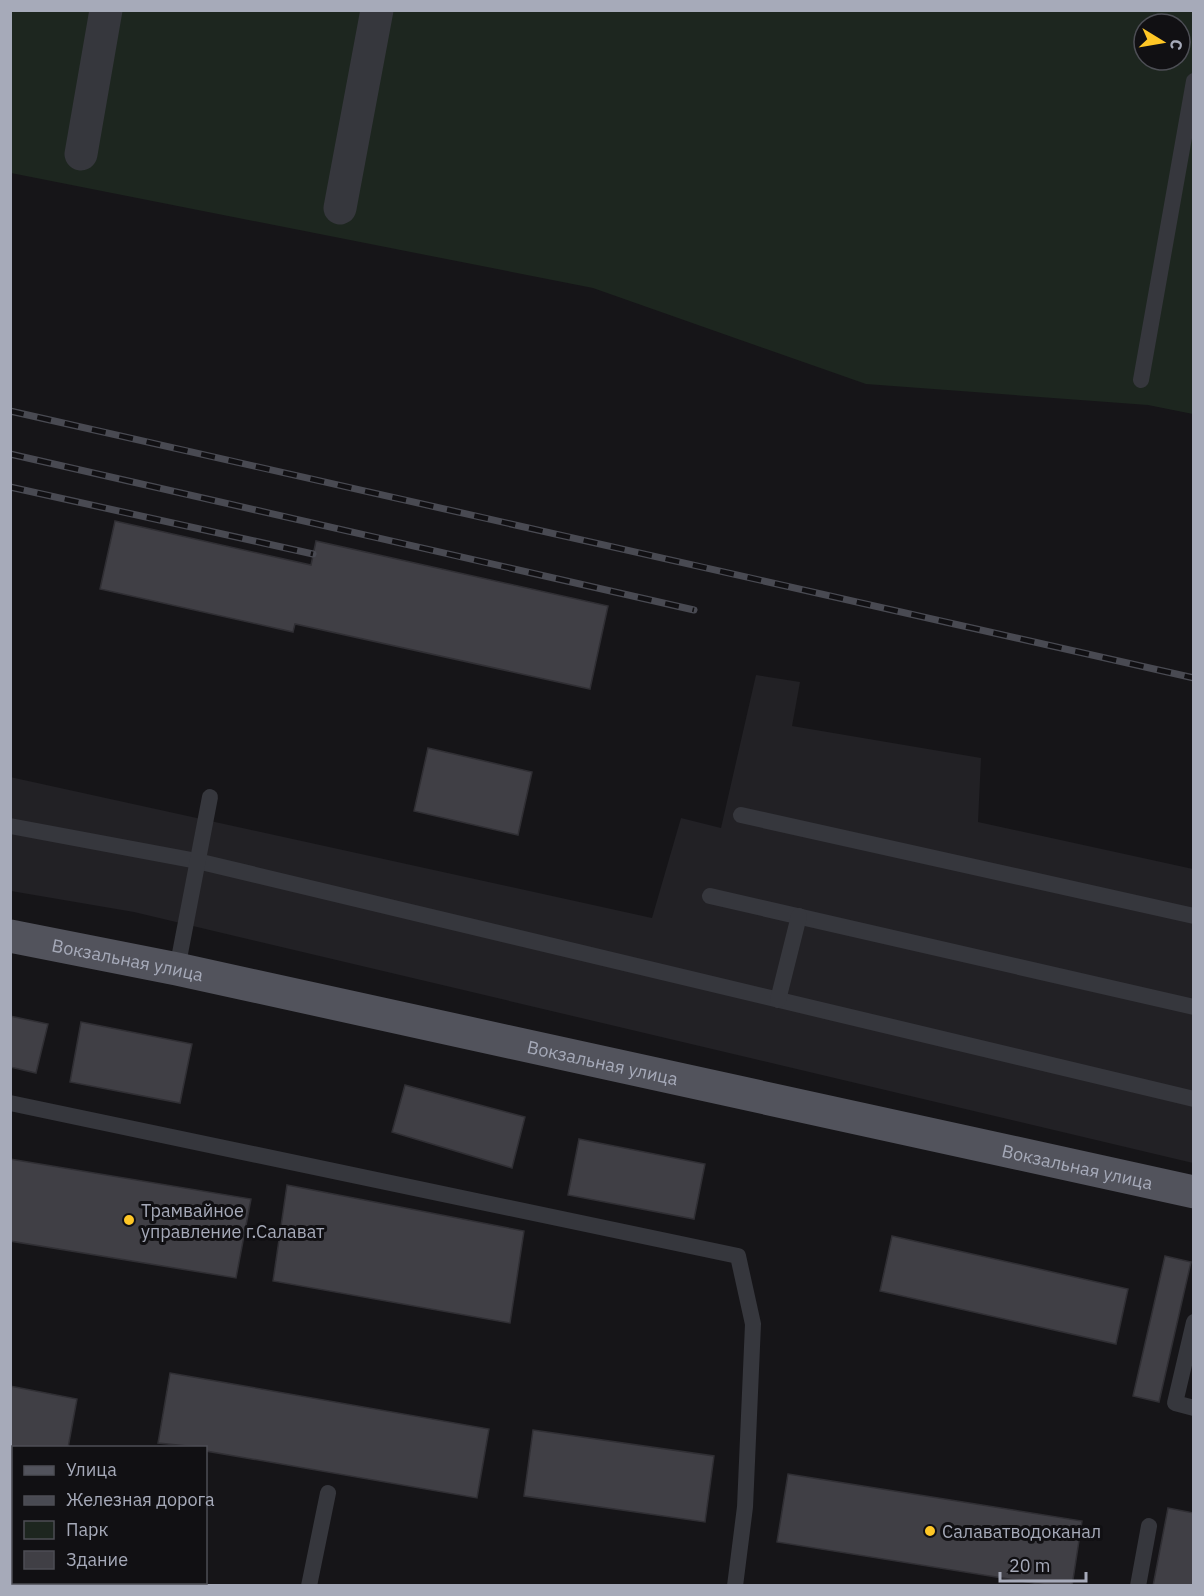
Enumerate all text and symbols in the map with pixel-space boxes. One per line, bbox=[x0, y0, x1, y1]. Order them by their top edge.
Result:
north arrow bbox=[1132, 12, 1192, 72]
text: С bbox=[1166, 38, 1188, 52]
street label: Вокзальная улица bbox=[50, 933, 206, 986]
street label: Вокзальная улица bbox=[525, 1035, 681, 1090]
street label: Вокзальная улица bbox=[1000, 1139, 1155, 1194]
place label: Трамвайное управление г.Салават bbox=[141, 1199, 325, 1243]
marker: Трамвайное управление г.Салават bbox=[122, 1213, 136, 1227]
legend bbox=[12, 1446, 207, 1584]
text: Улица bbox=[66, 1458, 117, 1481]
text: Железная дорога bbox=[66, 1488, 215, 1511]
text: Парк bbox=[66, 1518, 109, 1541]
place label: Салаватводоканал bbox=[942, 1520, 1101, 1543]
marker: Салаватводоканал bbox=[923, 1524, 937, 1538]
scale bar bbox=[1000, 1545, 1086, 1583]
text: Здание bbox=[66, 1548, 128, 1571]
text: 20 m bbox=[1009, 1554, 1051, 1577]

